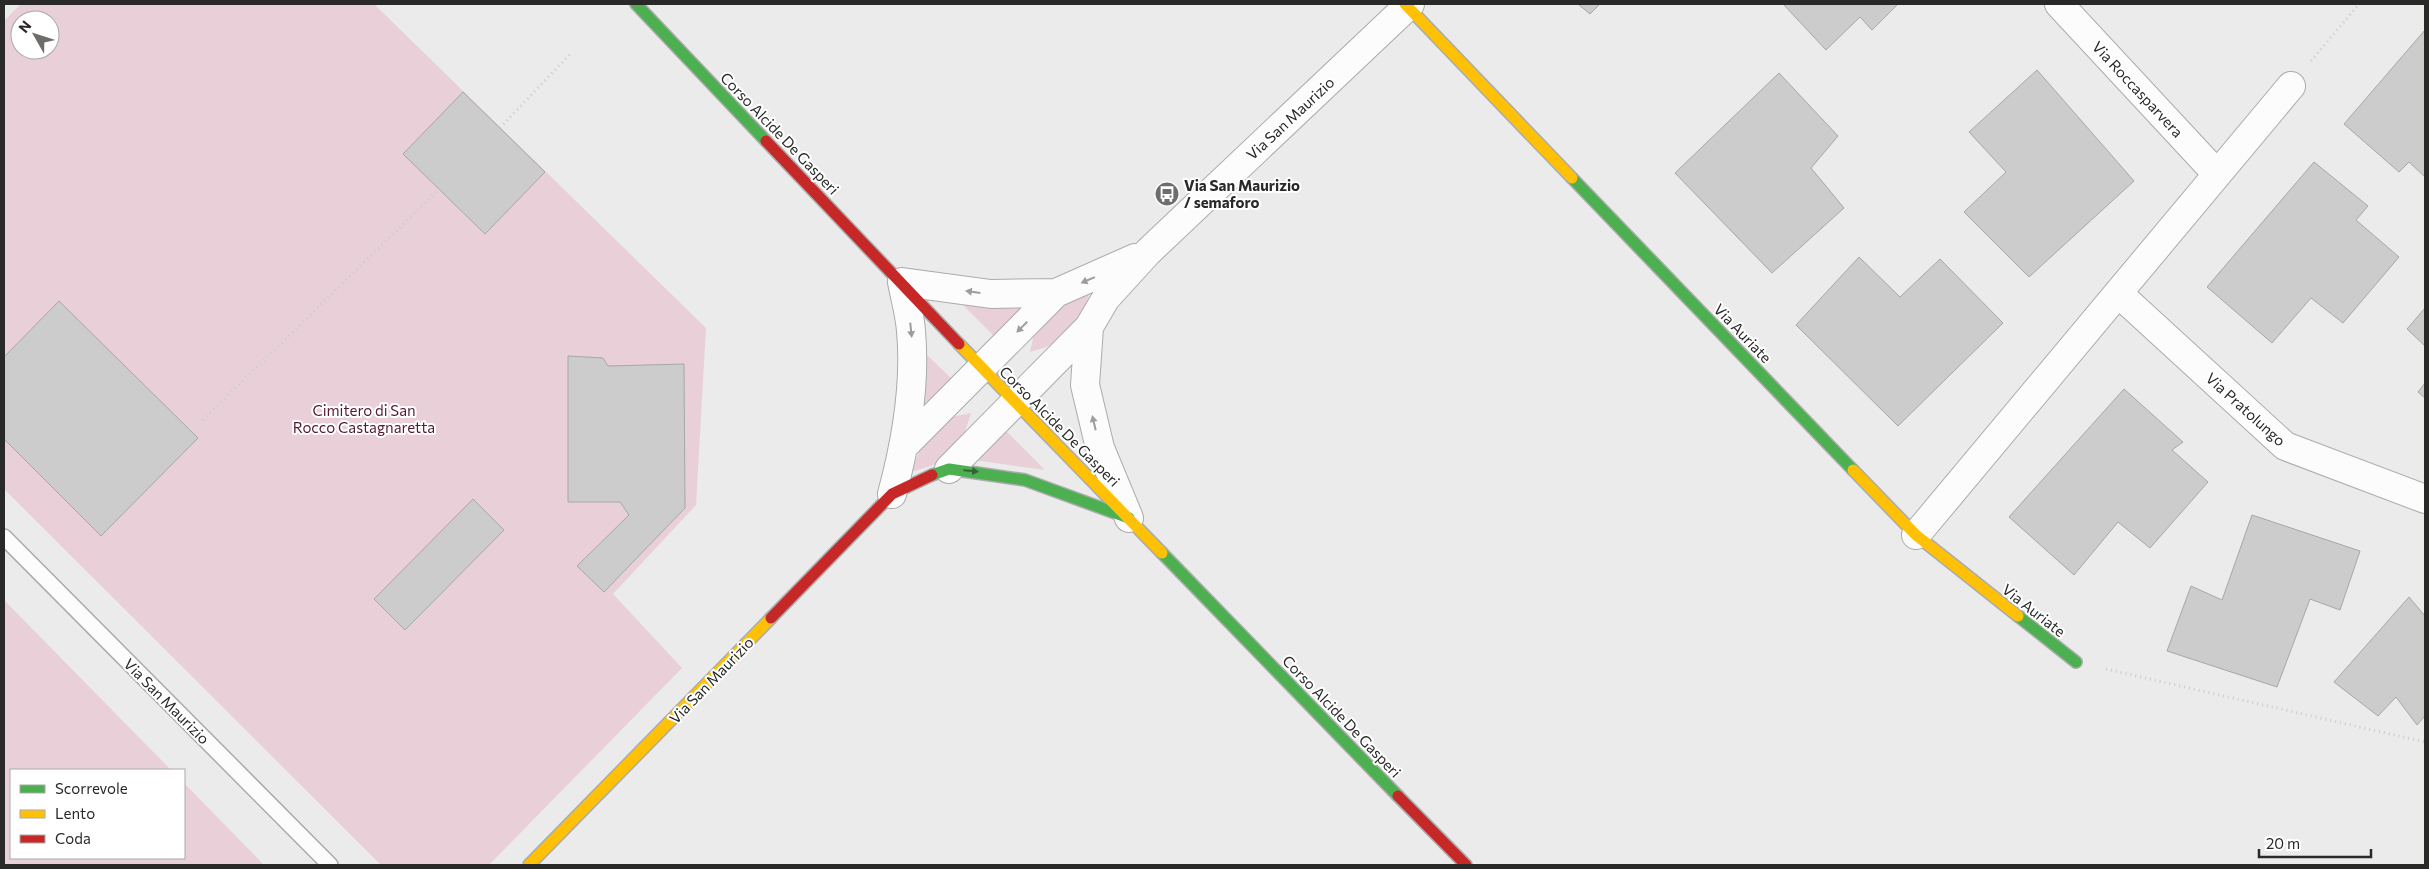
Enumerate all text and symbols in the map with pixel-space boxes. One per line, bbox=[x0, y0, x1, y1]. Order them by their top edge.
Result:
north arrow bbox=[10, 10, 60, 60]
text: N bbox=[15, 17, 34, 36]
street label: Via Roccasparvera bbox=[2089, 37, 2187, 141]
street label: Corso Alcide De Gasperi bbox=[717, 68, 843, 198]
street label: Via San Maurizio bbox=[1242, 73, 1338, 163]
place label: Via San Maurizio / semaforo bbox=[1184, 176, 1300, 211]
bus stop icon: Via San Maurizio / semaforo bbox=[1154, 181, 1180, 207]
one-way arrow bbox=[1081, 276, 1095, 284]
one-way arrow bbox=[964, 287, 980, 295]
street label: Via Auriate bbox=[1710, 300, 1776, 366]
one-way arrow bbox=[1016, 321, 1028, 333]
one-way arrow bbox=[907, 322, 915, 338]
street label: Corso Alcide De Gasperi bbox=[996, 362, 1124, 490]
street label: Via Pratolungo bbox=[2203, 369, 2289, 449]
park label: Cimitero di San Rocco Castagnaretta bbox=[293, 401, 435, 436]
one-way arrow bbox=[1090, 415, 1098, 430]
one-way arrow bbox=[963, 467, 979, 475]
street label: Via Auriate bbox=[1999, 580, 2069, 640]
street label: Via San Maurizio bbox=[665, 633, 757, 727]
street label: Corso Alcide De Gasperi bbox=[1279, 651, 1405, 781]
street label: Via San Maurizio bbox=[120, 654, 214, 748]
legend bbox=[10, 769, 185, 859]
text: Scorrevole bbox=[55, 779, 128, 797]
text: Lento bbox=[55, 804, 95, 822]
scale bar bbox=[2259, 826, 2372, 858]
text: Coda bbox=[55, 829, 91, 847]
text: 20 m bbox=[2266, 834, 2300, 852]

